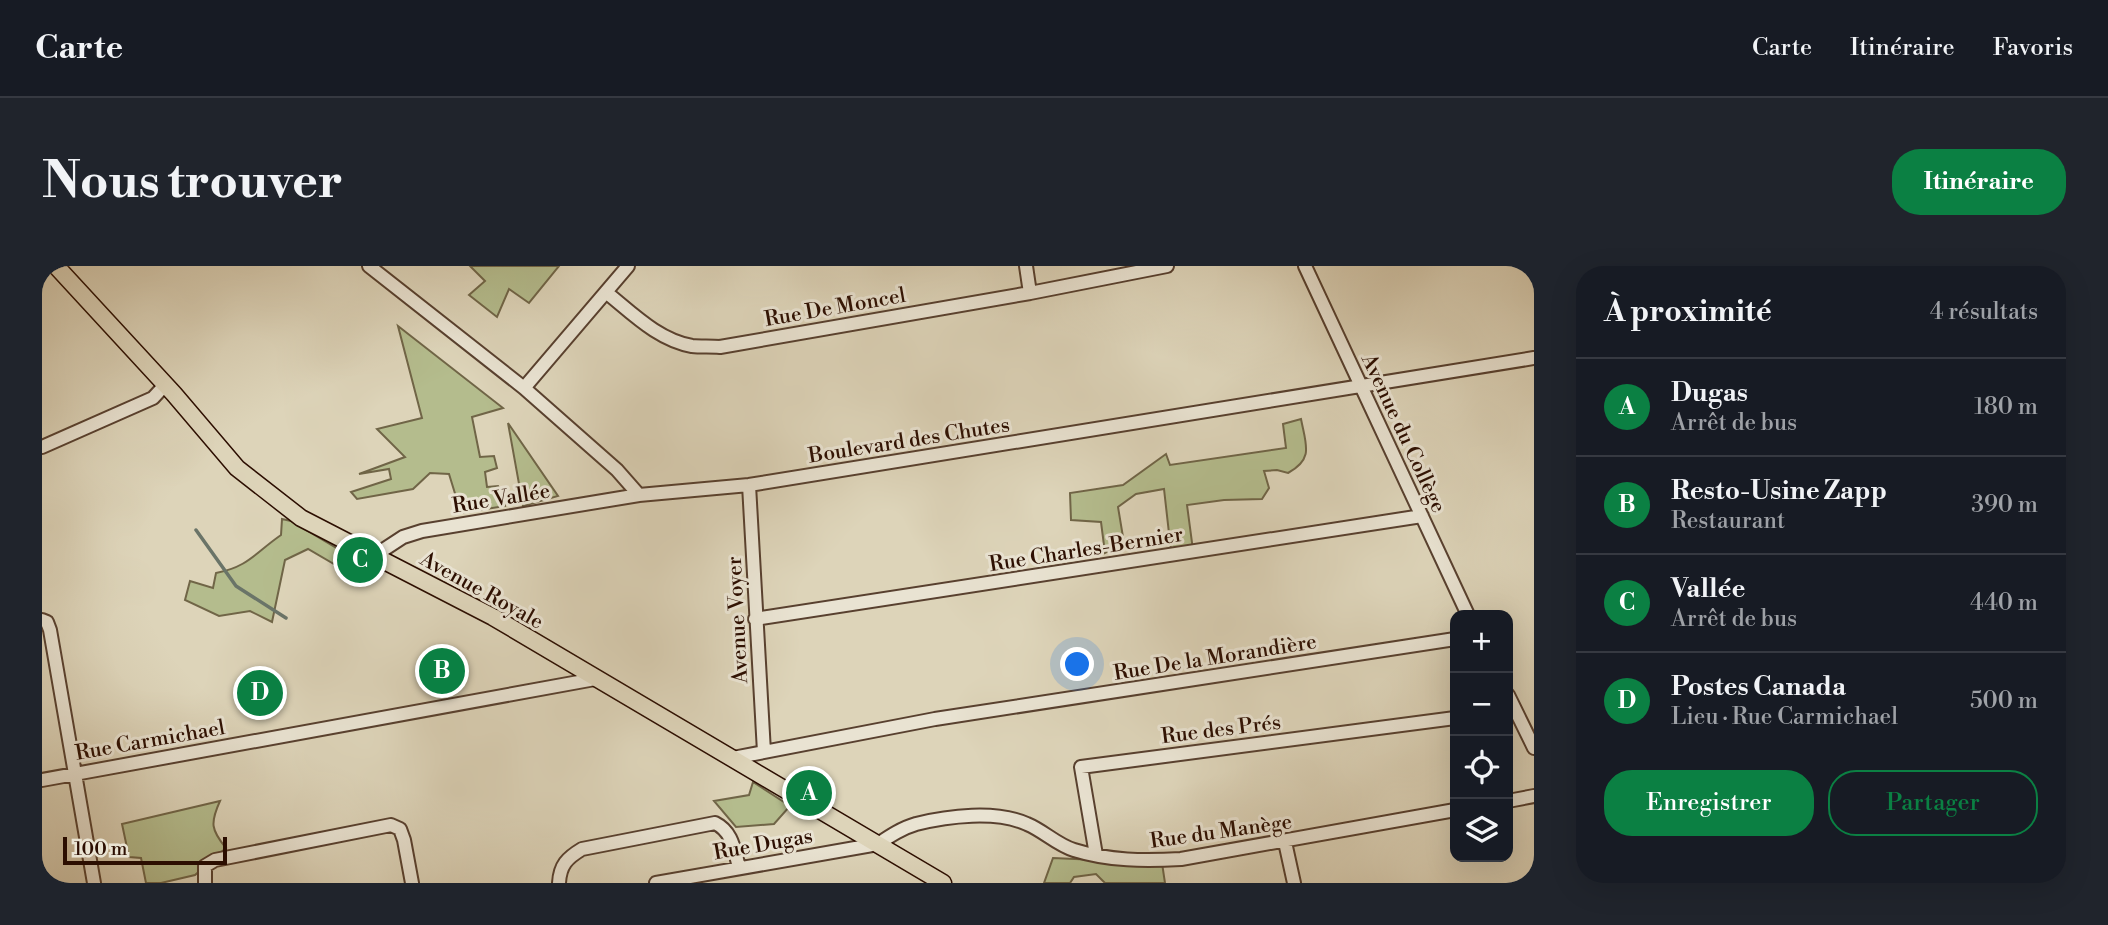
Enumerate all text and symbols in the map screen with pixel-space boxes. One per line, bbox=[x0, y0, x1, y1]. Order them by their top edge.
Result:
text: Carte bbox=[35, 28, 123, 69]
text: Carte bbox=[1752, 33, 1812, 63]
text: Itinéraire bbox=[1850, 33, 1955, 63]
text: Favoris bbox=[1993, 33, 2073, 63]
button: Itinéraire bbox=[1892, 149, 2066, 215]
text: Nous trouver bbox=[42, 152, 343, 213]
street label: Rue De Moncel bbox=[763, 283, 908, 333]
text: À proximité bbox=[1604, 293, 1772, 331]
text: 4 résultats bbox=[1930, 298, 2038, 326]
street label: Avenue du Collège bbox=[1354, 349, 1451, 517]
text: Dugas bbox=[1671, 377, 1748, 409]
text: A bbox=[1619, 393, 1635, 421]
text: 180 m bbox=[1974, 393, 2038, 421]
text: Arrêt de bus bbox=[1671, 409, 1797, 437]
street label: Boulevard des Chutes bbox=[806, 412, 1012, 470]
text: Resto-Usine Zapp bbox=[1671, 475, 1887, 507]
street label: Rue Vallée bbox=[450, 478, 552, 520]
text: B bbox=[1618, 491, 1636, 519]
text: 390 m bbox=[1971, 491, 2038, 519]
text: Restaurant bbox=[1671, 507, 1785, 535]
street label: Rue Charles-Bernier bbox=[987, 522, 1185, 578]
pin: C bbox=[337, 534, 383, 586]
street label: Avenue Royale bbox=[414, 546, 548, 635]
street label: Avenue Voyer bbox=[722, 556, 754, 685]
text: Vallée bbox=[1671, 573, 1745, 605]
text: C bbox=[1619, 589, 1635, 617]
text: 440 m bbox=[1970, 589, 2038, 617]
text: Arrêt de bus bbox=[1671, 605, 1797, 633]
map controls bbox=[1450, 610, 1513, 862]
button: + bbox=[1450, 610, 1513, 673]
street label: Rue De la Morandière bbox=[1112, 629, 1319, 687]
pin: B bbox=[419, 645, 465, 697]
your location bbox=[1060, 647, 1094, 681]
pin: D bbox=[237, 667, 283, 719]
text: Postes Canada bbox=[1671, 671, 1846, 703]
button: − bbox=[1450, 673, 1513, 736]
text: D bbox=[1618, 687, 1636, 715]
text: 500 m bbox=[1970, 687, 2038, 715]
text: Lieu · Rue Carmichael bbox=[1671, 703, 1898, 731]
street label: Rue des Prés bbox=[1160, 710, 1283, 750]
street label: Rue Carmichael bbox=[73, 715, 227, 767]
button: locate bbox=[1450, 736, 1513, 799]
pin: A bbox=[786, 767, 832, 819]
button: Enregistrer bbox=[1604, 770, 1814, 836]
button: Partager bbox=[1828, 770, 2038, 836]
button: layers bbox=[1450, 799, 1513, 862]
street label: Rue du Manège bbox=[1148, 809, 1294, 855]
street label: Rue Dugas bbox=[711, 823, 815, 867]
scale bar bbox=[63, 834, 228, 866]
text: 100 m bbox=[74, 837, 127, 861]

